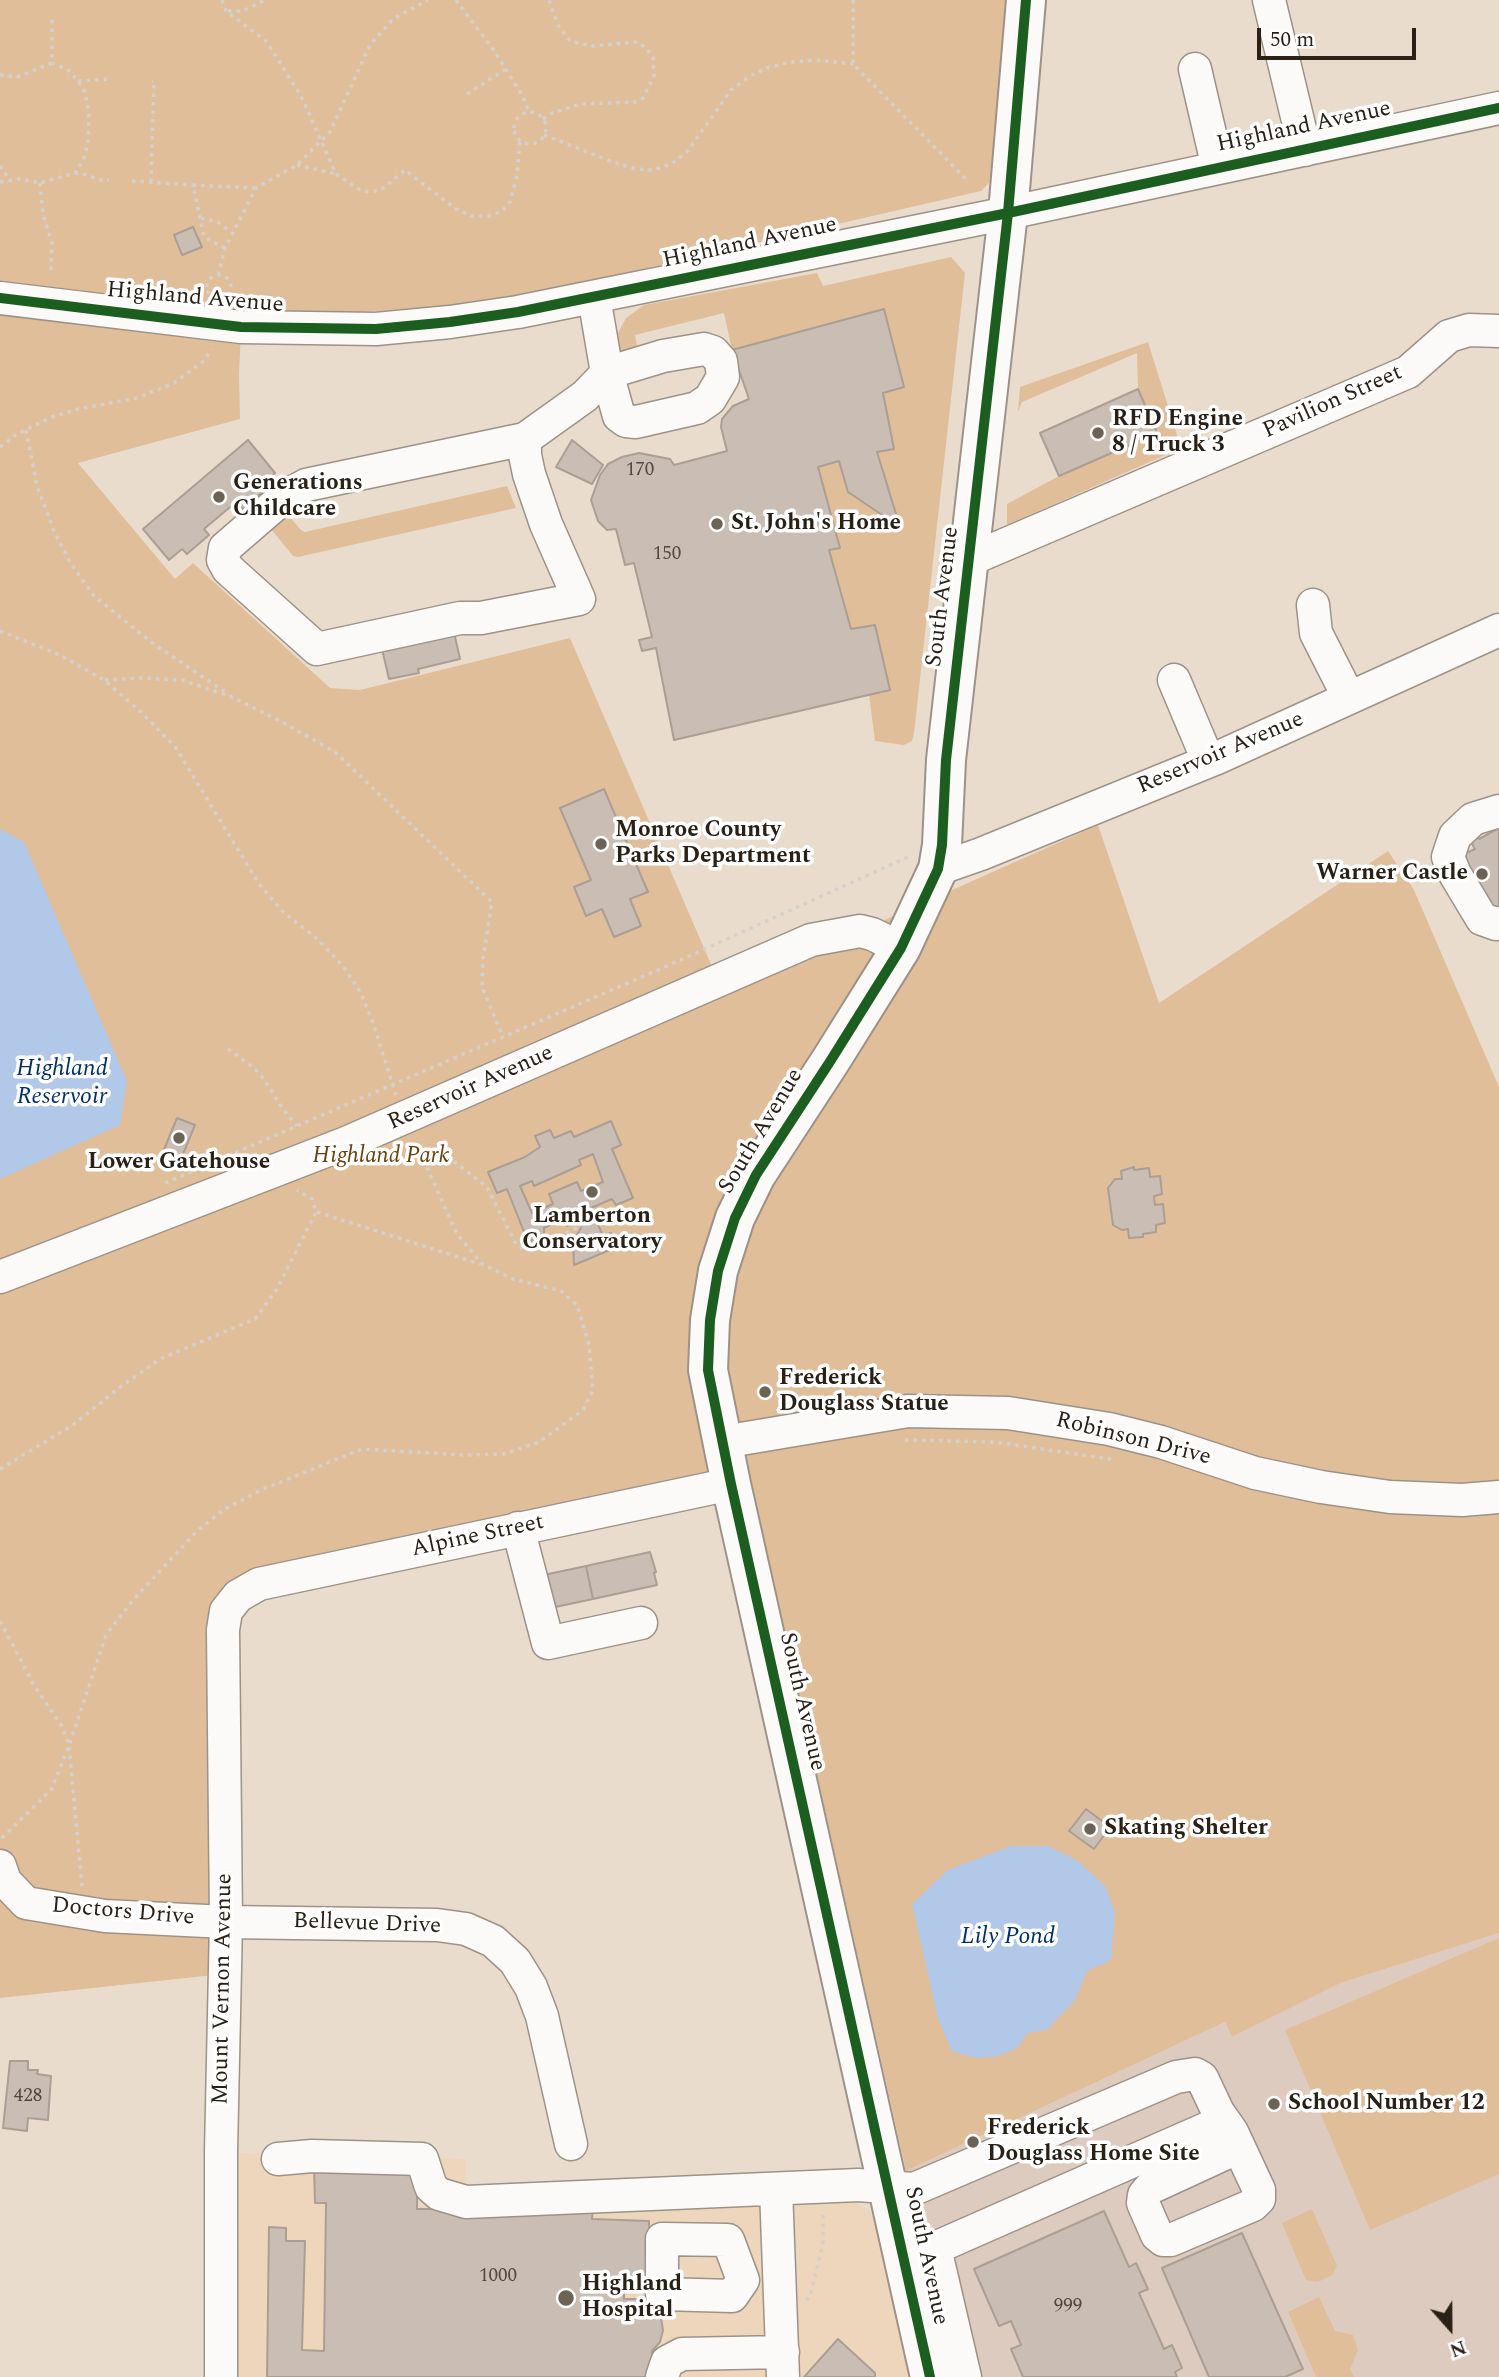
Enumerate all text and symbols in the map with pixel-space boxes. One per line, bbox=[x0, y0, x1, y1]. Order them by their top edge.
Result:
scale bar bbox=[1261, 14, 1420, 58]
text: 50 m bbox=[1270, 24, 1314, 56]
street label: Highland Avenue bbox=[1214, 96, 1394, 160]
street label: Highland Avenue bbox=[660, 212, 840, 276]
street label: Highland Avenue bbox=[105, 278, 285, 320]
street label: Pavilion Street bbox=[1259, 360, 1407, 446]
place label: RFD Engine 8 / Truck 3 bbox=[1112, 406, 1243, 460]
marker: RFD Engine 8 / Truck 3 bbox=[1090, 425, 1106, 441]
house number: 170 bbox=[626, 460, 654, 482]
place label: Generations Childcare bbox=[233, 470, 363, 524]
marker: Generations Childcare bbox=[211, 489, 227, 505]
place label: St. John's Home bbox=[731, 510, 901, 538]
marker: St. John's Home bbox=[709, 516, 725, 532]
street label: South Avenue bbox=[922, 525, 966, 669]
house number: 150 bbox=[653, 544, 681, 566]
street label: Reservoir Avenue bbox=[1134, 707, 1308, 801]
place label: Monroe County Parks Department bbox=[615, 817, 811, 871]
marker: Monroe County Parks Department bbox=[593, 836, 609, 852]
place label: Warner Castle bbox=[1316, 860, 1468, 888]
marker: Warner Castle bbox=[1474, 866, 1490, 882]
street label: Reservoir Avenue bbox=[384, 1040, 558, 1138]
water label: Highland Reservoir bbox=[16, 1056, 108, 1112]
street label: South Avenue bbox=[714, 1064, 810, 1200]
marker: Lower Gatehouse bbox=[171, 1130, 187, 1146]
park label: Highland Park bbox=[312, 1143, 450, 1171]
place label: Lower Gatehouse bbox=[88, 1149, 270, 1177]
marker: Lamberton Conservatory bbox=[584, 1184, 600, 1200]
place label: Lamberton Conservatory bbox=[522, 1203, 662, 1257]
place label: Frederick Douglass Statue bbox=[779, 1365, 949, 1419]
marker: Frederick Douglass Statue bbox=[757, 1384, 773, 1400]
street label: Robinson Drive bbox=[1053, 1407, 1213, 1473]
street label: Alpine Street bbox=[409, 1510, 547, 1564]
street label: South Avenue bbox=[772, 1630, 830, 1774]
place label: Skating Shelter bbox=[1104, 1815, 1268, 1843]
marker: Skating Shelter bbox=[1082, 1821, 1098, 1837]
street label: Mount Vernon Avenue bbox=[208, 1873, 240, 2105]
street label: Doctors Drive bbox=[51, 1893, 195, 1933]
street label: Bellevue Drive bbox=[292, 1909, 442, 1941]
water label: Lily Pond bbox=[961, 1924, 1055, 1952]
house number: 428 bbox=[14, 2086, 42, 2108]
place label: School Number 12 bbox=[1288, 2090, 1485, 2118]
marker: School Number 12 bbox=[1266, 2096, 1282, 2112]
place label: Frederick Douglass Home Site bbox=[987, 2115, 1200, 2169]
marker: Frederick Douglass Home Site bbox=[965, 2134, 981, 2150]
street label: South Avenue bbox=[897, 2184, 953, 2328]
house number: 1000 bbox=[479, 2266, 517, 2288]
place label: Highland Hospital bbox=[582, 2271, 682, 2325]
marker: Highland Hospital bbox=[556, 2288, 576, 2308]
north arrow bbox=[1415, 2293, 1485, 2363]
house number: 999 bbox=[1054, 2296, 1082, 2318]
text: N bbox=[1445, 2332, 1470, 2364]

